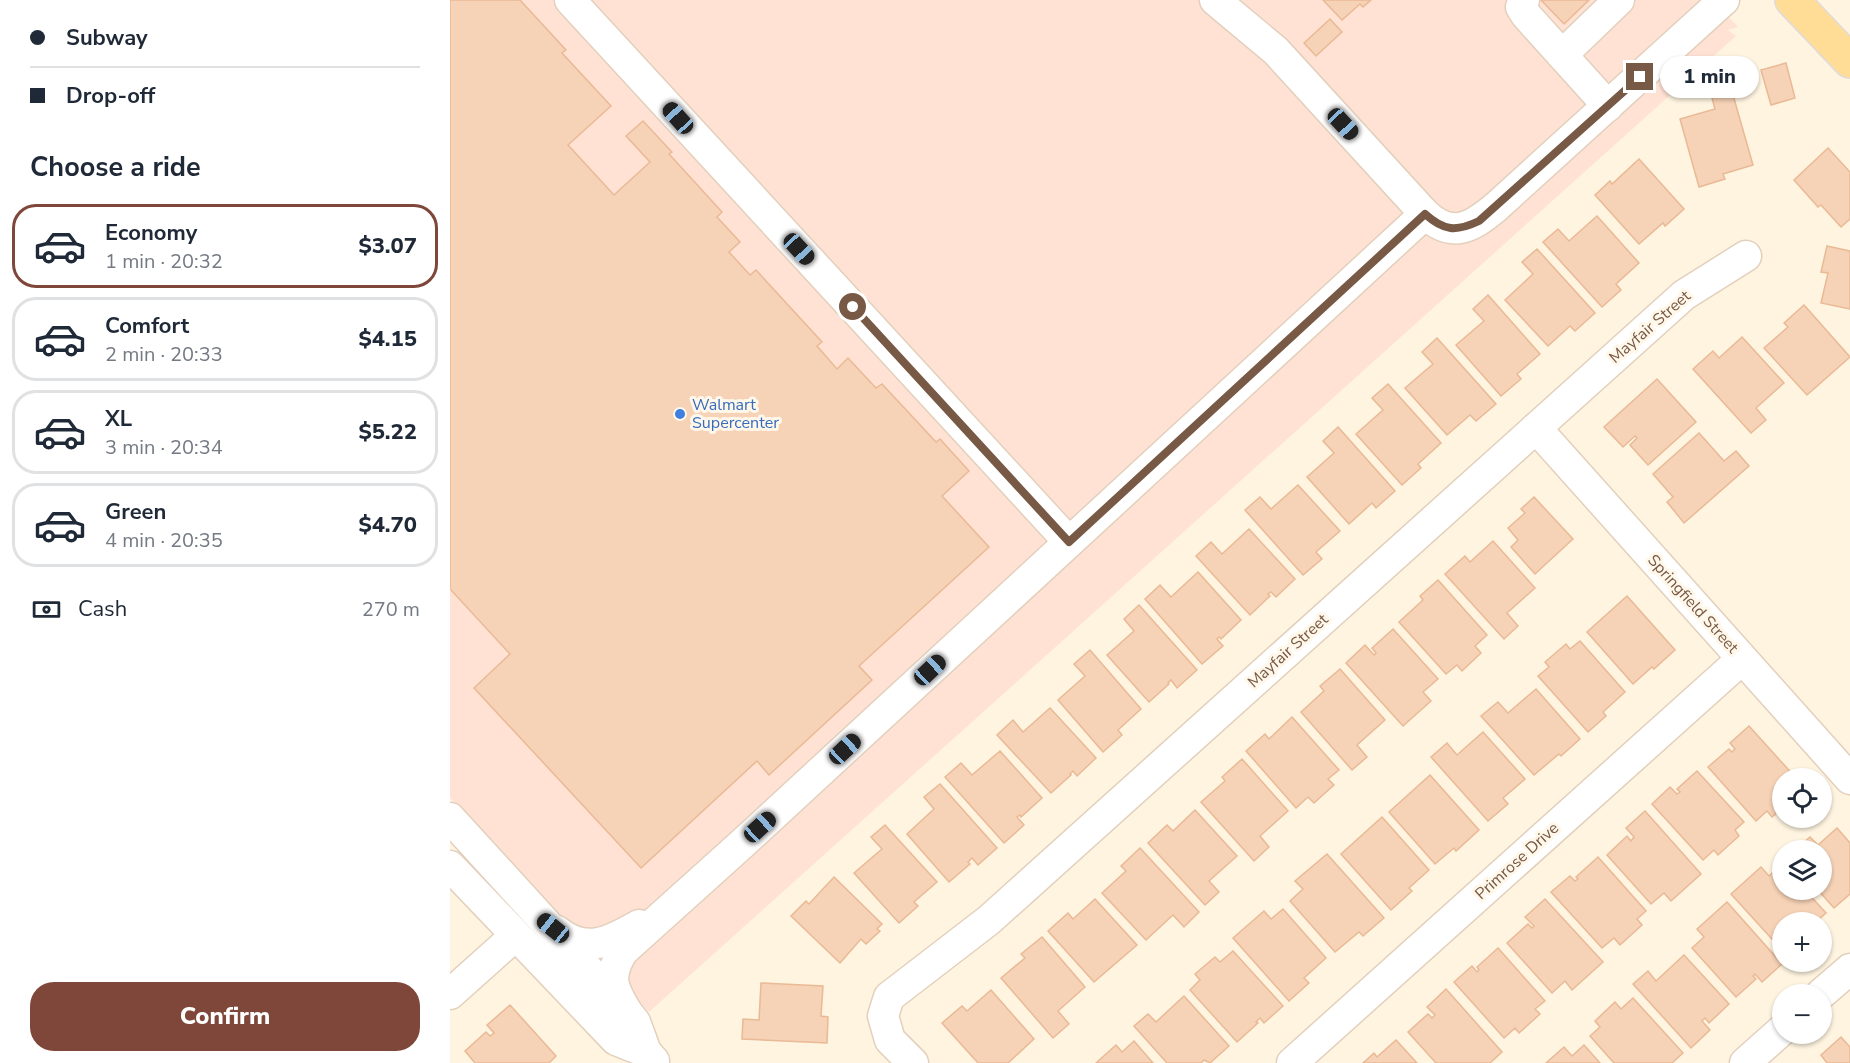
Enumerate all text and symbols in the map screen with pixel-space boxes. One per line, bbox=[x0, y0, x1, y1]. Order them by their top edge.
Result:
text: Subway bbox=[66, 23, 148, 53]
callout: 1 min bbox=[1661, 56, 1760, 98]
route end bbox=[1626, 63, 1653, 90]
text: 1 min bbox=[1683, 63, 1736, 90]
text: Drop-off bbox=[66, 81, 155, 111]
car bbox=[659, 99, 697, 137]
car bbox=[1324, 105, 1362, 143]
text: Choose a ride bbox=[30, 149, 201, 186]
text: Economy bbox=[105, 218, 197, 248]
icon: car bbox=[33, 219, 87, 273]
car bbox=[780, 230, 818, 268]
text: $3.07 bbox=[358, 231, 417, 261]
text: 1 min · 20:32 bbox=[105, 248, 223, 275]
street label: Mayfair Street bbox=[1605, 285, 1696, 369]
route start bbox=[839, 293, 866, 320]
text: Comfort bbox=[105, 311, 189, 341]
icon: car bbox=[33, 312, 87, 366]
text: $4.15 bbox=[358, 324, 417, 354]
text: 2 min · 20:33 bbox=[105, 341, 223, 368]
place label: Walmart Supercenter bbox=[692, 394, 779, 434]
text: XL bbox=[105, 404, 132, 434]
icon: car bbox=[33, 405, 87, 459]
marker: Walmart Supercenter bbox=[673, 407, 687, 421]
text: $5.22 bbox=[358, 417, 417, 447]
text: 3 min · 20:34 bbox=[105, 434, 223, 461]
text: Green bbox=[105, 497, 166, 527]
icon: car bbox=[33, 498, 87, 552]
text: $4.70 bbox=[358, 510, 417, 540]
text: 4 min · 20:35 bbox=[105, 527, 223, 554]
street label: Springfield Street bbox=[1643, 550, 1744, 659]
icon: cash bbox=[30, 593, 63, 626]
text: Cash bbox=[78, 594, 127, 624]
text: 270 m bbox=[362, 596, 420, 623]
street label: Mayfair Street bbox=[1243, 609, 1333, 693]
car bbox=[911, 651, 949, 689]
car bbox=[826, 730, 864, 768]
map controls bbox=[1772, 768, 1832, 1044]
button: locate bbox=[1772, 768, 1832, 828]
car bbox=[741, 808, 779, 846]
street label: Primrose Drive bbox=[1470, 817, 1564, 905]
button: layers bbox=[1772, 840, 1832, 900]
car bbox=[533, 910, 573, 946]
button: + bbox=[1772, 912, 1832, 972]
button: Confirm bbox=[30, 982, 420, 1051]
button: − bbox=[1772, 984, 1832, 1044]

